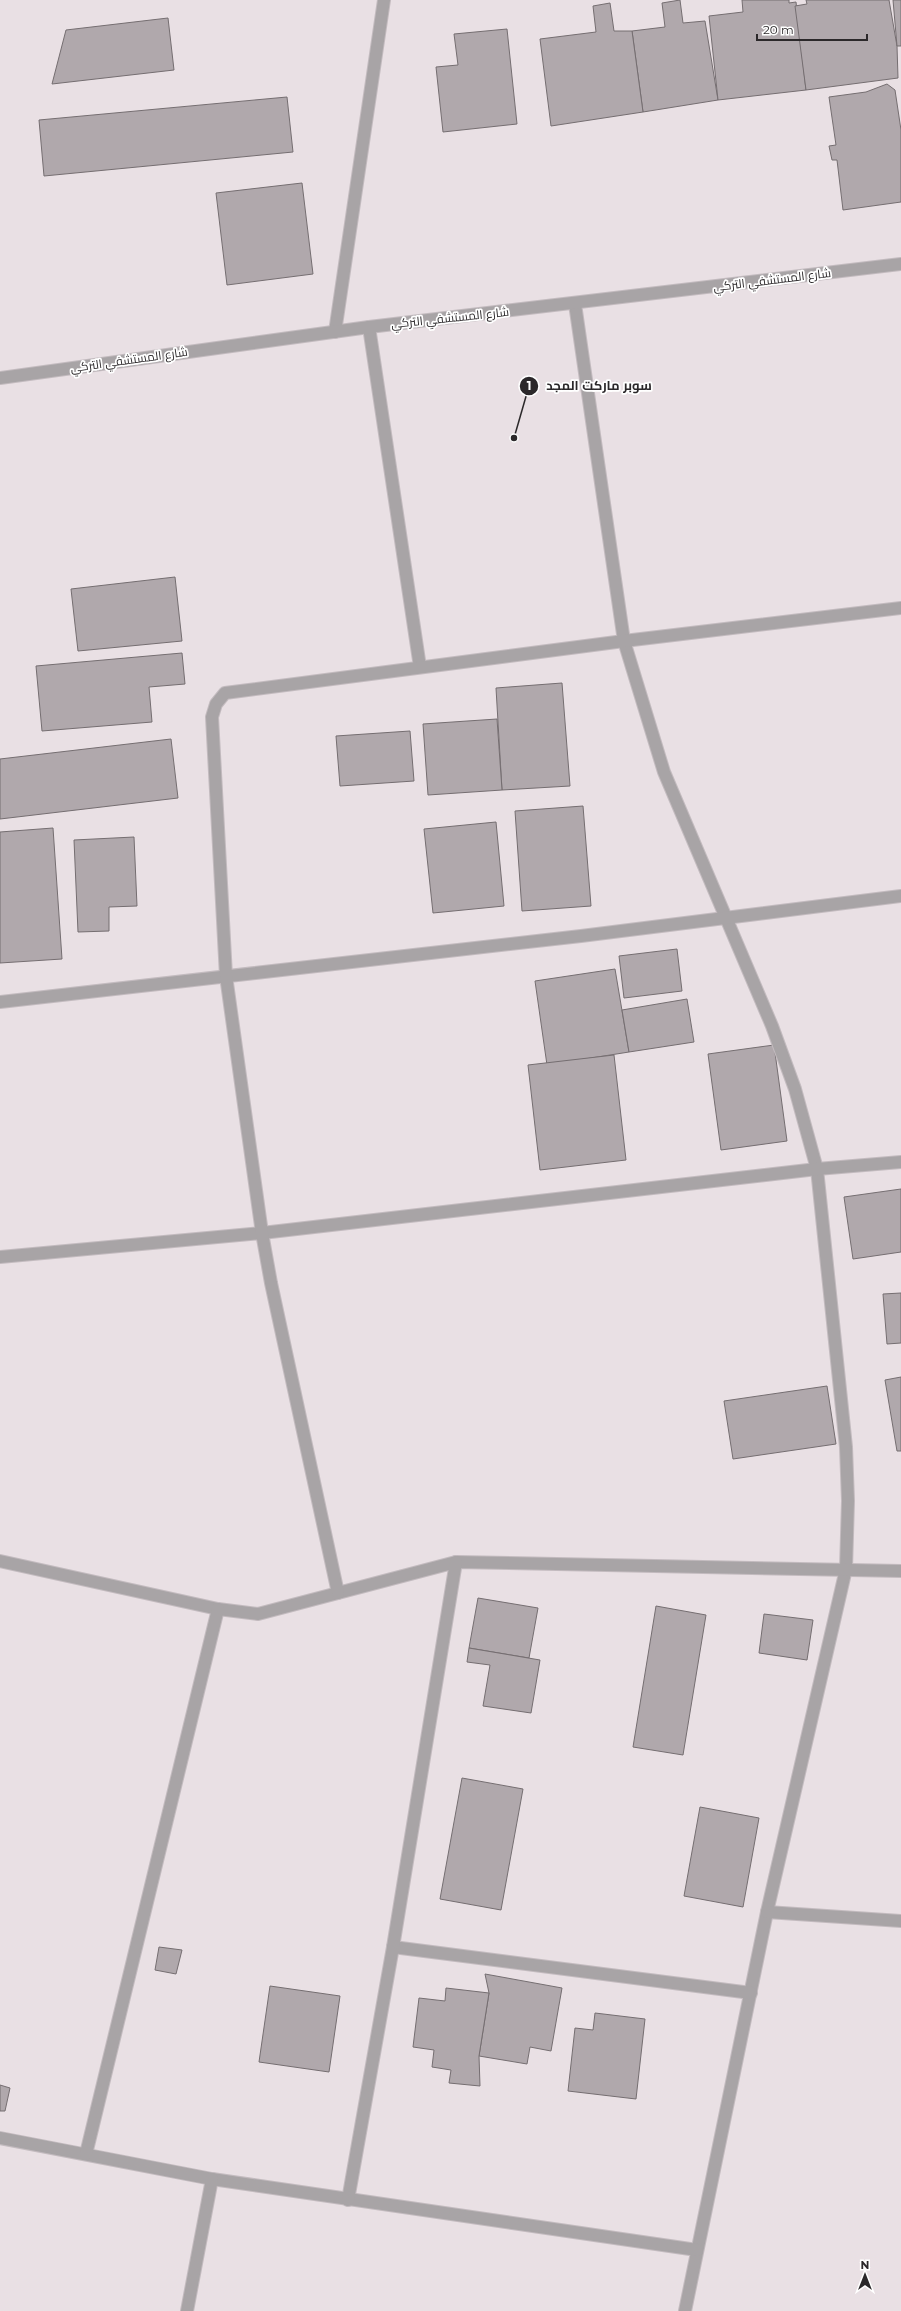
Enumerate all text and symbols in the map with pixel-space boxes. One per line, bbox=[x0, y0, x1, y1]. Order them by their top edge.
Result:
scale bar bbox=[757, 16, 867, 42]
text: 20 m bbox=[763, 22, 794, 37]
street label: شارع المستشفي التركي bbox=[712, 265, 832, 297]
street label: شارع المستشفي التركي bbox=[390, 304, 510, 334]
street label: شارع المستشفي التركي bbox=[69, 344, 189, 378]
callout: سوبر ماركت المجد bbox=[519, 373, 660, 398]
text: سوبر ماركت المجد bbox=[546, 377, 652, 394]
text: 1 bbox=[527, 378, 531, 393]
north arrow bbox=[845, 2255, 885, 2295]
text: N bbox=[861, 2258, 869, 2272]

